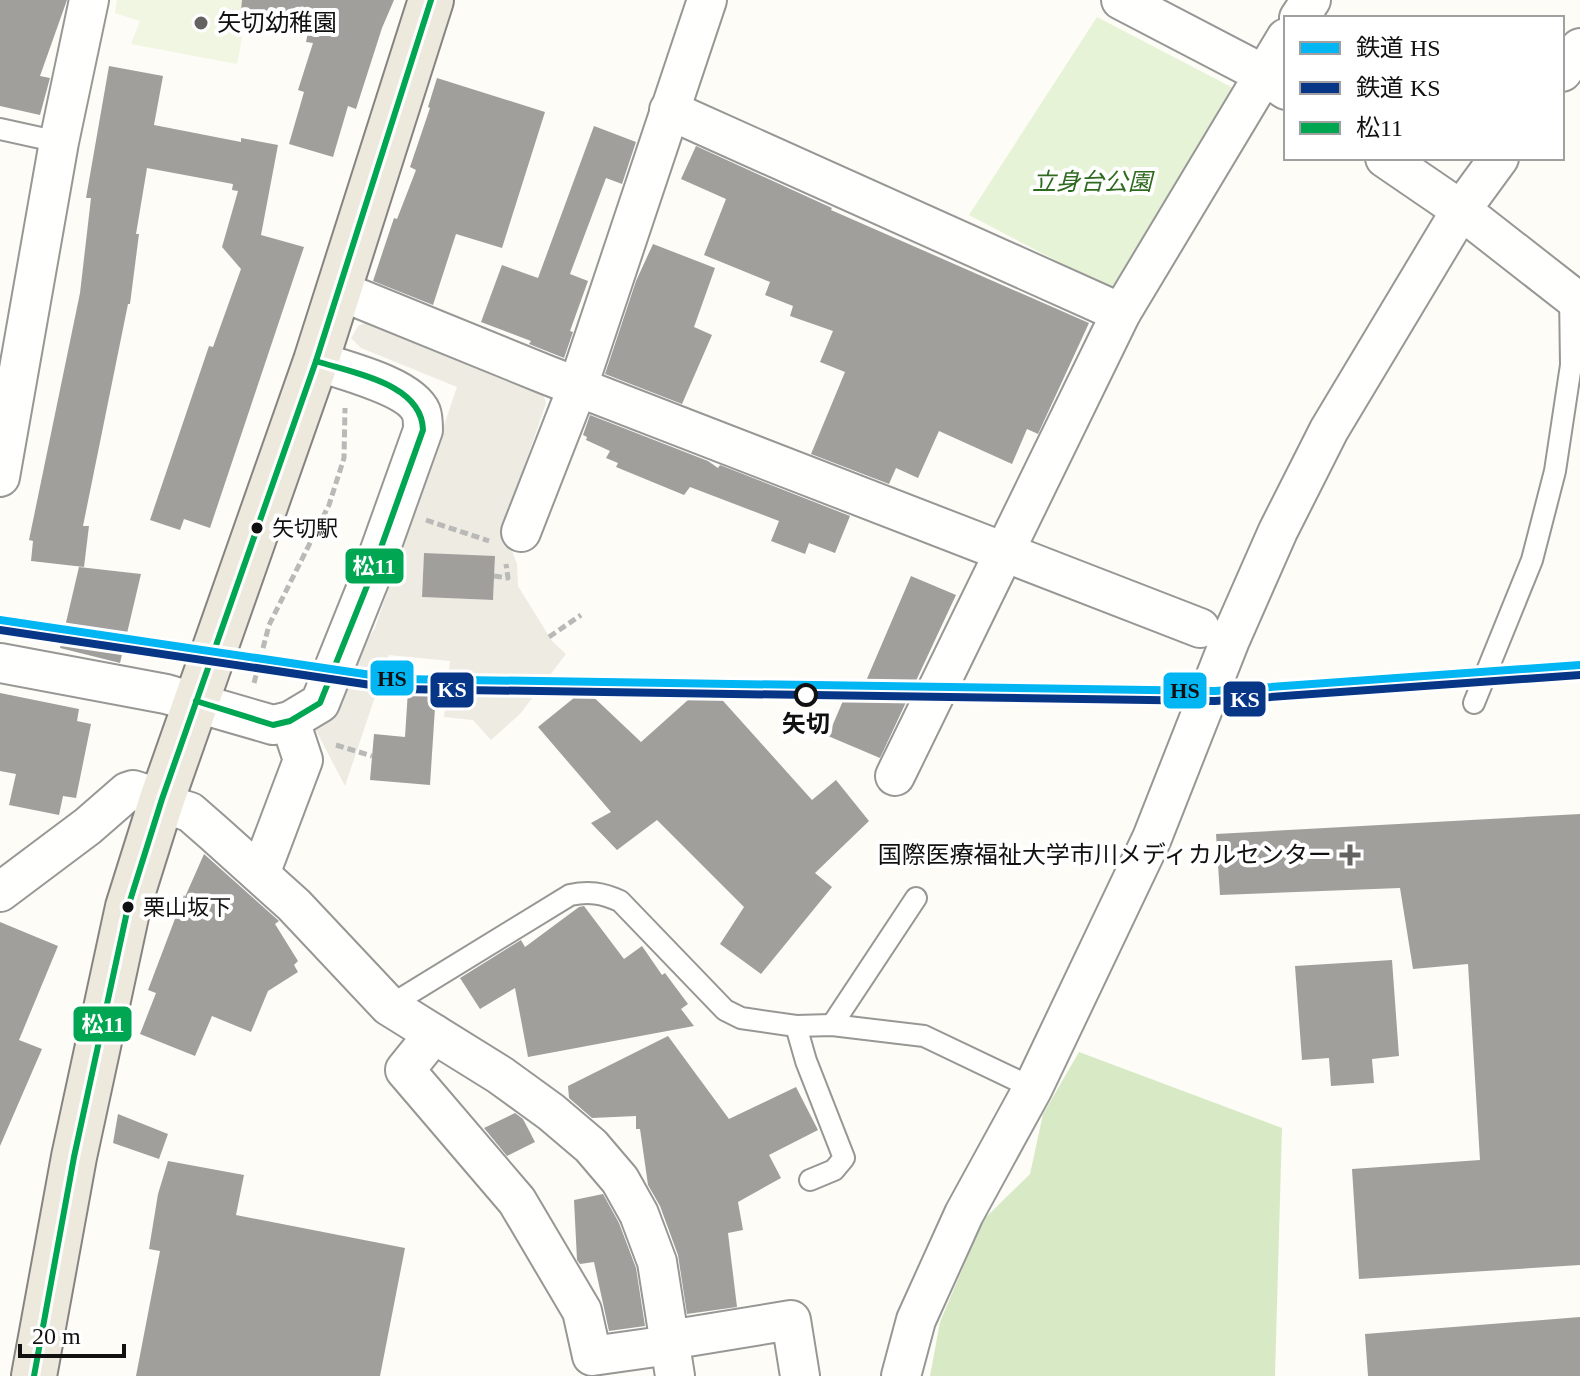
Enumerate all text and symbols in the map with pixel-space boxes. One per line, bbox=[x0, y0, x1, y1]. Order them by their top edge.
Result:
place label: 矢切幼稚園 bbox=[217, 10, 337, 36]
marker: 矢切幼稚園 bbox=[192, 14, 210, 32]
legend bbox=[1284, 16, 1564, 160]
text: 鉄道 HS bbox=[1356, 35, 1441, 61]
text: 鉄道 KS bbox=[1356, 75, 1441, 101]
text: 松11 bbox=[1356, 115, 1403, 141]
park label: 立身台公園 bbox=[1032, 169, 1155, 195]
place label: 矢切駅 bbox=[272, 516, 338, 541]
marker: 矢切駅 bbox=[249, 520, 265, 536]
line badge: 松11 bbox=[344, 547, 405, 585]
text: 松11 bbox=[353, 554, 395, 579]
line badge: HS bbox=[369, 659, 415, 697]
text: HS bbox=[377, 666, 407, 691]
line badge: KS bbox=[429, 671, 475, 709]
line badge: HS bbox=[1162, 671, 1208, 710]
text: KS bbox=[437, 677, 467, 702]
text: HS bbox=[1170, 678, 1200, 703]
line badge: KS bbox=[1222, 680, 1267, 718]
marker: 矢切 bbox=[795, 684, 817, 706]
text: KS bbox=[1230, 687, 1260, 712]
place label: 矢切 bbox=[782, 711, 830, 737]
place label: 国際医療福祉大学市川メディカルセンター bbox=[878, 842, 1332, 868]
marker: 国際医療福祉大学市川メディカルセンター bbox=[1339, 844, 1361, 866]
place label: 栗山坂下 bbox=[143, 895, 231, 920]
marker: 栗山坂下 bbox=[120, 899, 136, 915]
line badge: 松11 bbox=[72, 1005, 133, 1043]
text: 松11 bbox=[82, 1012, 124, 1037]
scale bar bbox=[20, 1308, 124, 1358]
text: 20 m bbox=[32, 1323, 81, 1349]

